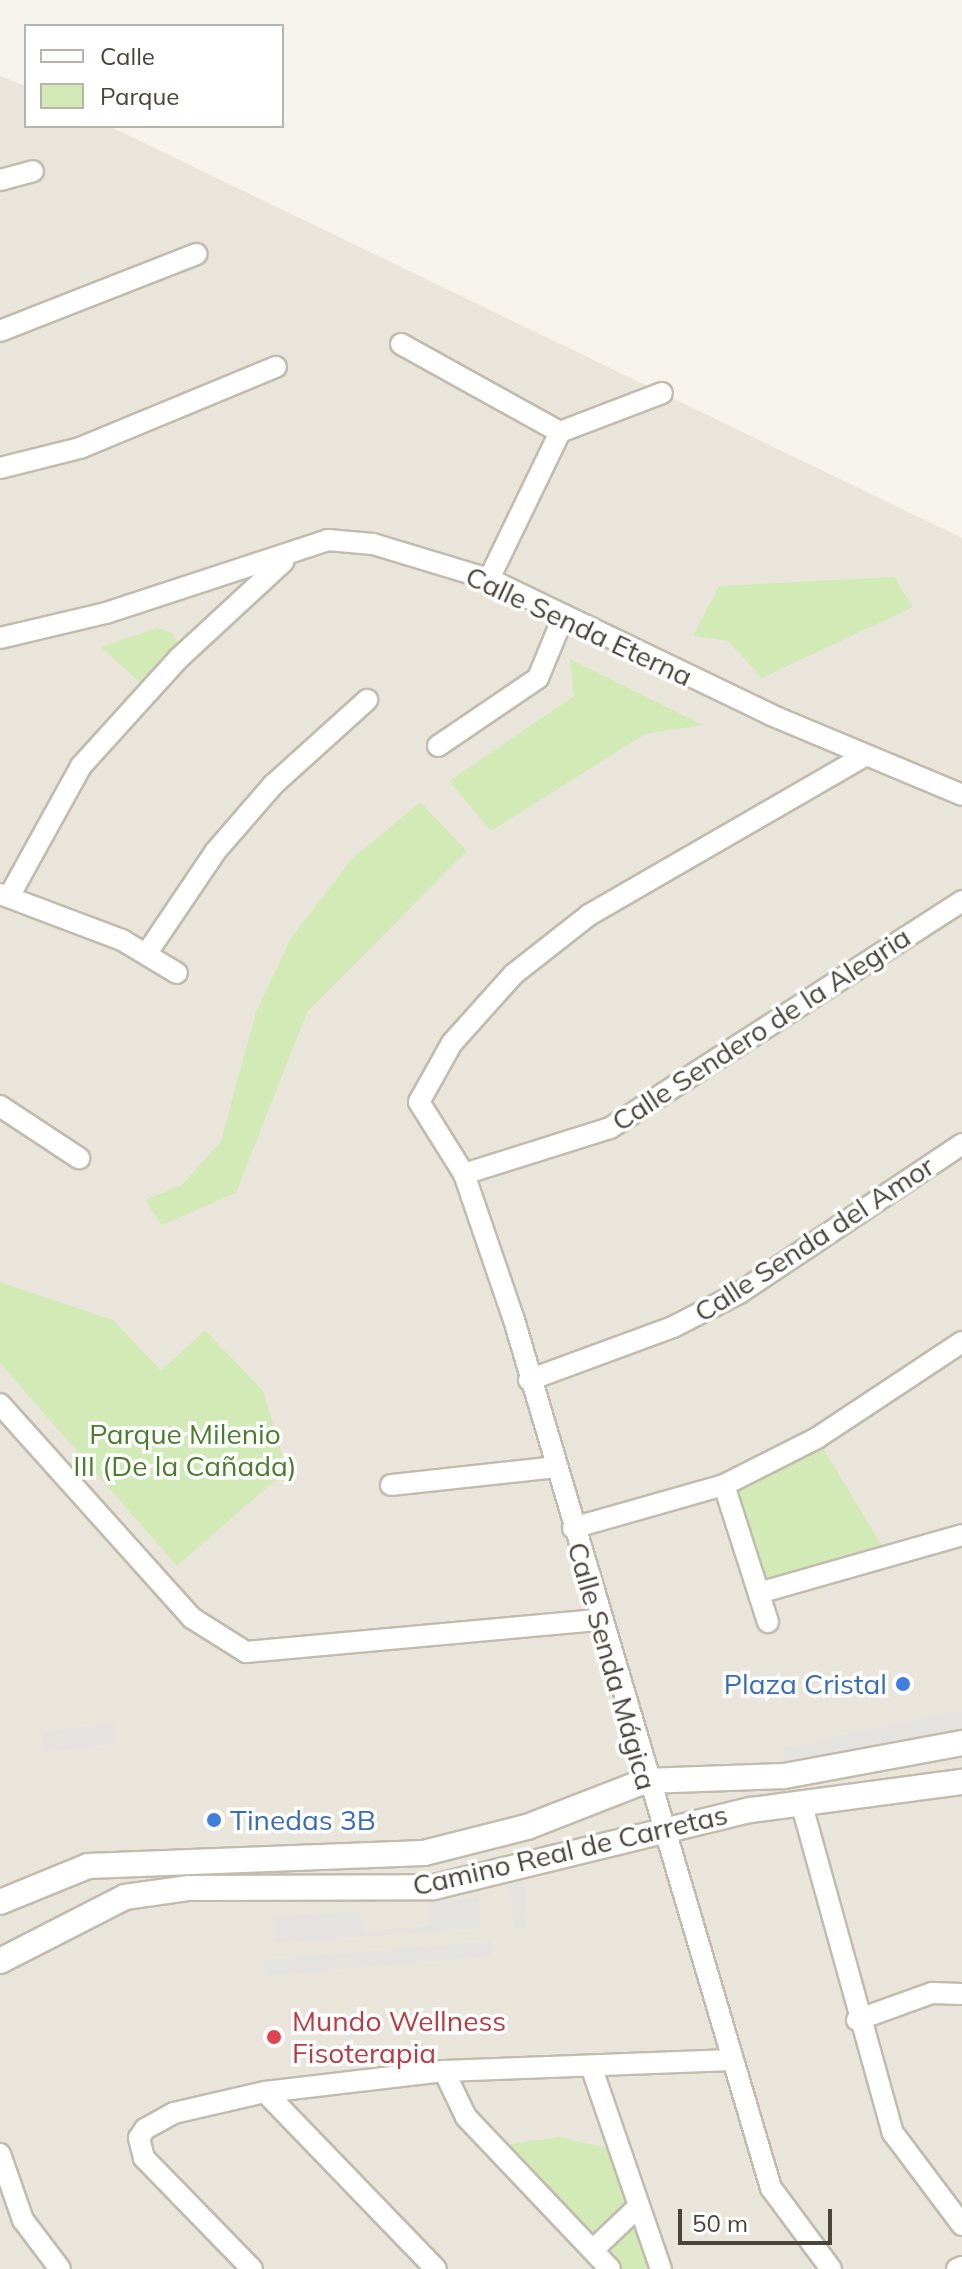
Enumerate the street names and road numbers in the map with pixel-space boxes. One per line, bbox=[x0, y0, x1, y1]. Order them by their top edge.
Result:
street label: Calle Senda Eterna bbox=[460, 559, 698, 693]
street label: Calle Sendero de la Alegria bbox=[606, 920, 916, 1138]
street label: Calle Senda del Amor bbox=[688, 1149, 940, 1329]
street label: Calle Senda Mágica bbox=[561, 1538, 663, 1794]
street label: Camino Real de Carretas bbox=[409, 1797, 731, 1903]

